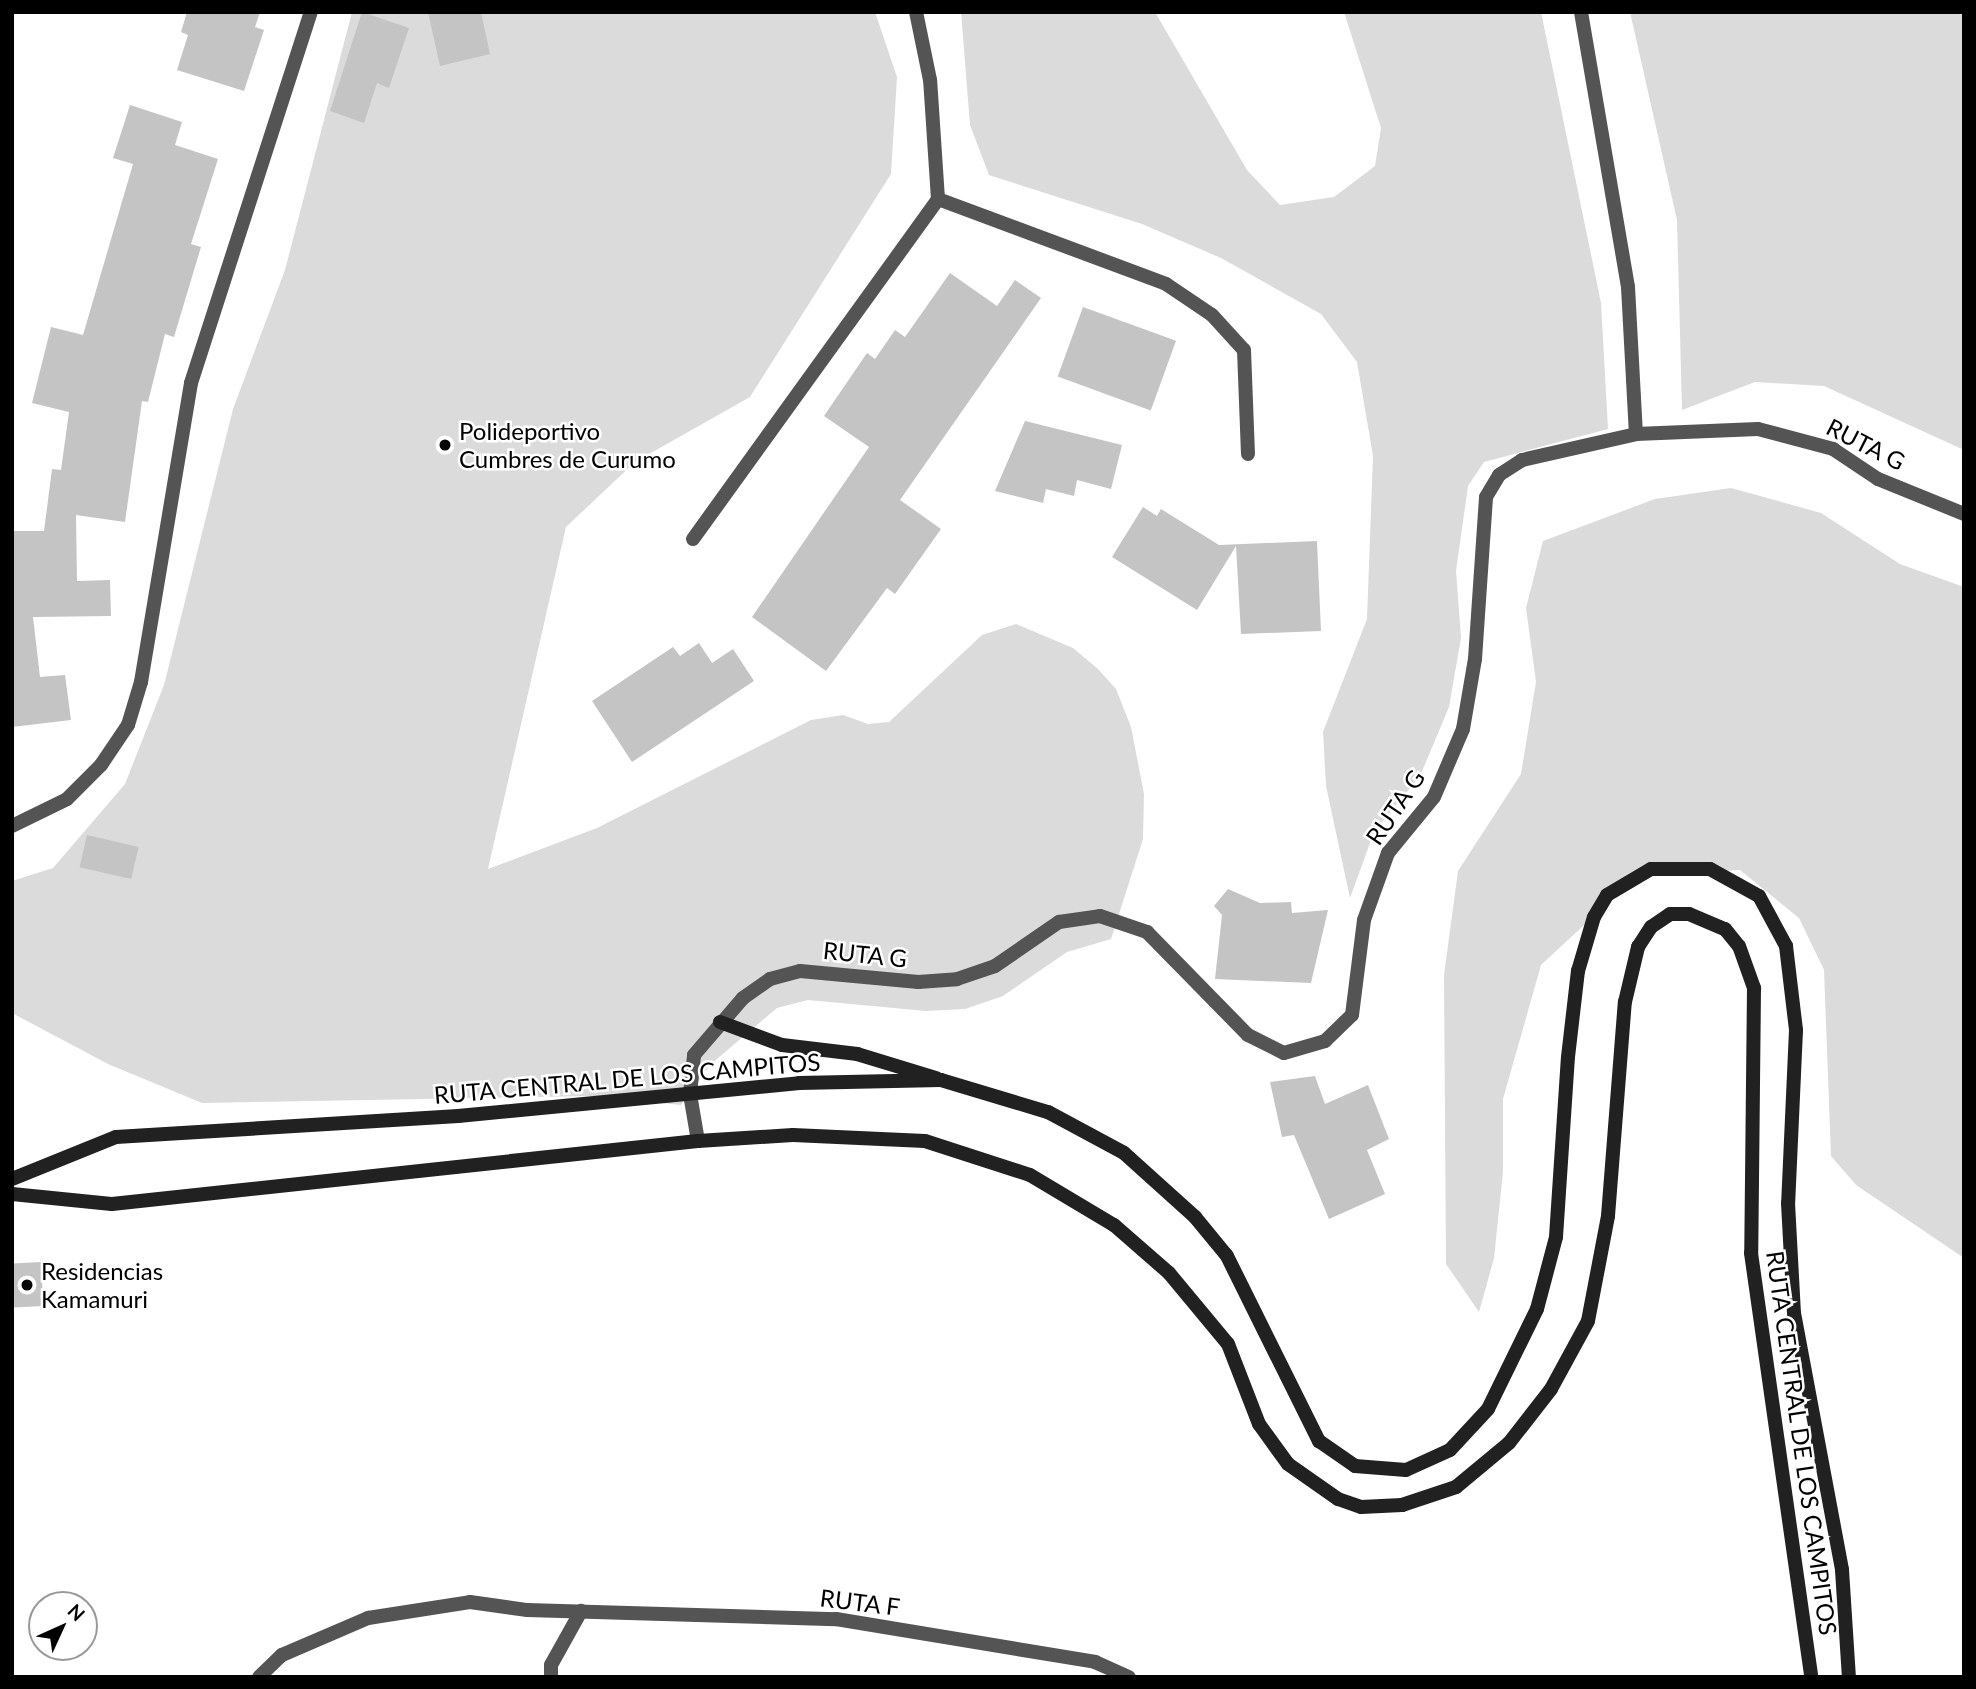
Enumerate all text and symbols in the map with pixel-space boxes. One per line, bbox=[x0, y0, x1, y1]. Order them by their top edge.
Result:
street label: RUTA G bbox=[1822, 412, 1910, 476]
place label: Polideportivo Cumbres de Curumo bbox=[459, 417, 676, 473]
marker: Polideportivo Cumbres de Curumo bbox=[437, 437, 453, 453]
street label: RUTA G bbox=[1359, 764, 1431, 850]
street label: RUTA G bbox=[821, 935, 909, 973]
street label: RUTA CENTRAL DE LOS CAMPITOS bbox=[432, 1047, 822, 1109]
street label: RUTA CENTRAL DE LOS CAMPITOS bbox=[1761, 1248, 1843, 1638]
place label: Residencias Kamamuri bbox=[41, 1257, 163, 1313]
marker: Residencias Kamamuri bbox=[19, 1277, 35, 1293]
street label: RUTA F bbox=[818, 1583, 902, 1621]
north arrow bbox=[28, 1591, 98, 1661]
text: N bbox=[63, 1599, 90, 1626]

